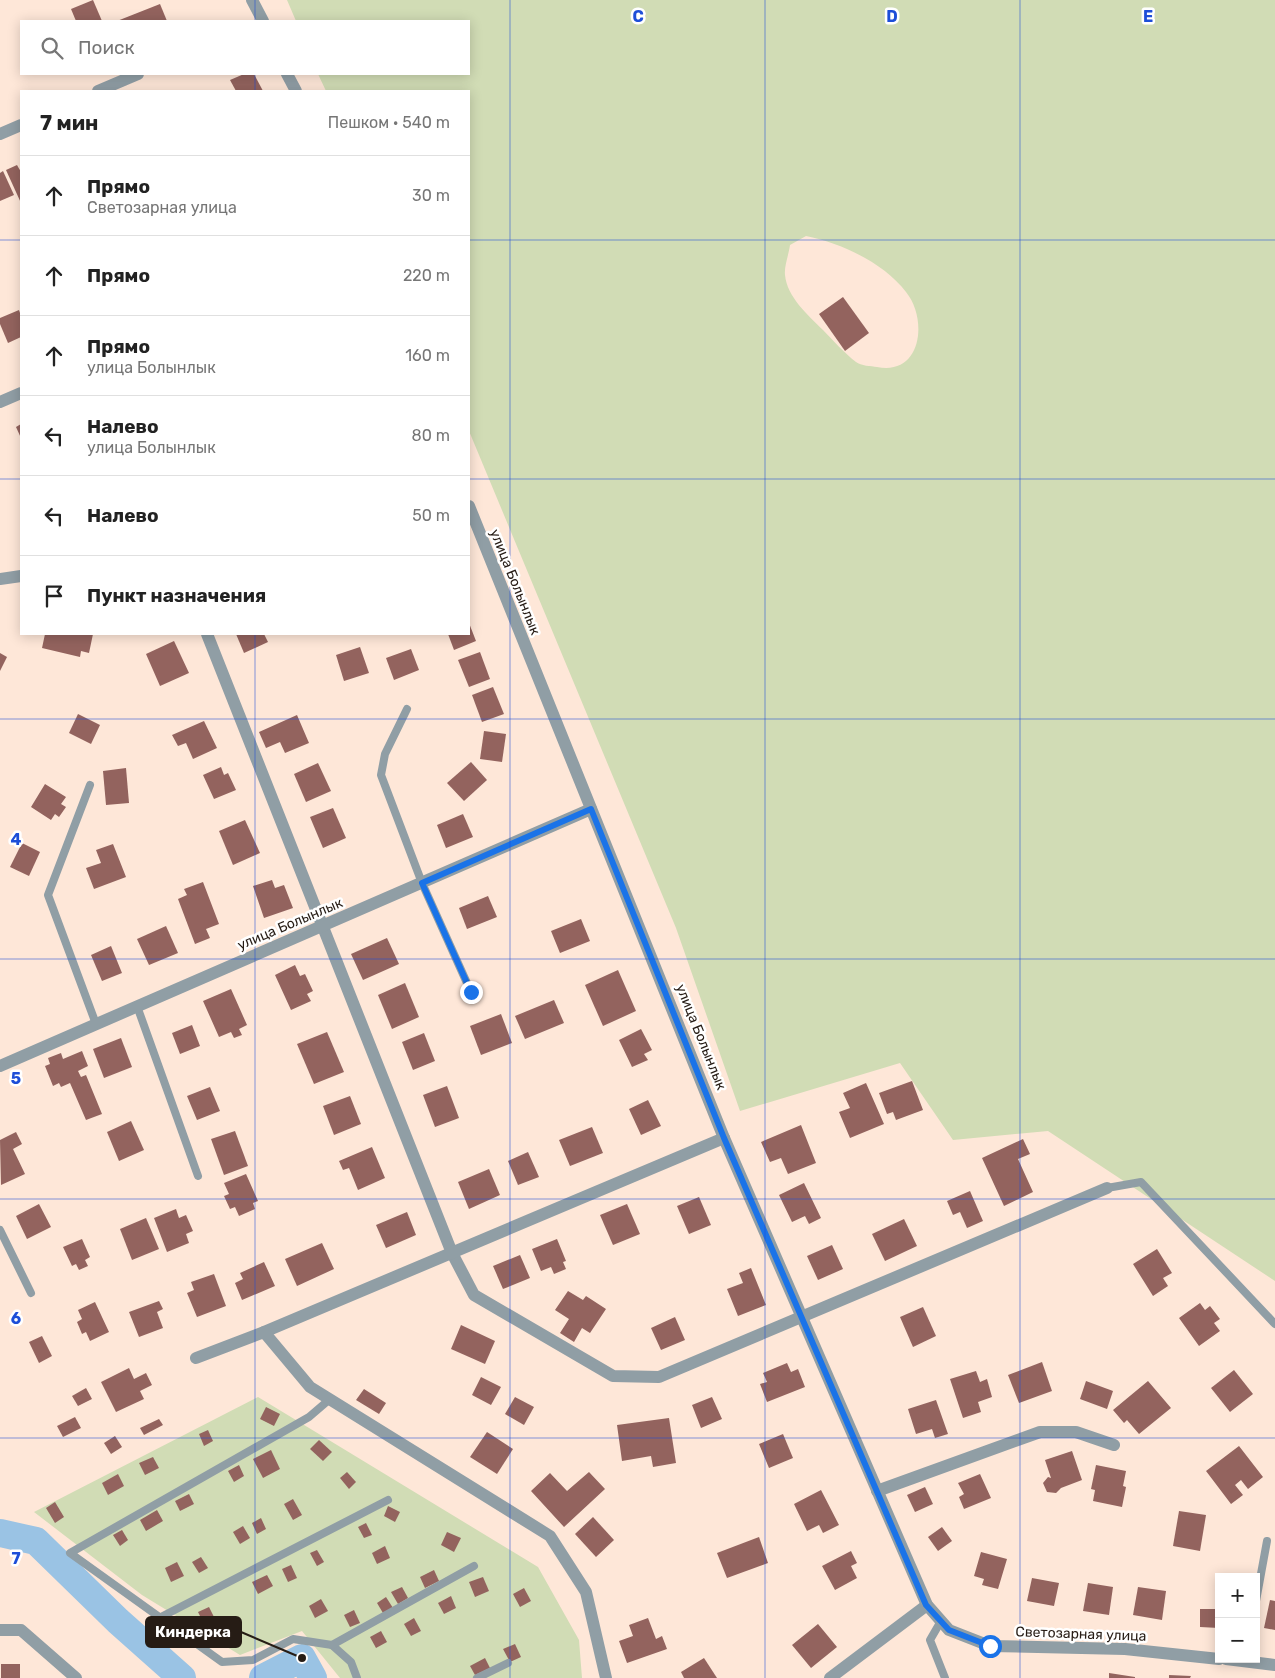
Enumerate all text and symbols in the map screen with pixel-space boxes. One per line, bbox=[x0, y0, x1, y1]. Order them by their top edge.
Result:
text: C bbox=[632, 7, 644, 26]
text: D bbox=[886, 7, 898, 26]
text: E bbox=[1143, 7, 1153, 26]
search box bbox=[20, 20, 470, 75]
icon: search bbox=[38, 34, 66, 62]
text: Поиск bbox=[78, 36, 135, 59]
text: 7 мин bbox=[40, 110, 99, 135]
text: Пешком · 540 m bbox=[328, 113, 450, 132]
text: Прямо bbox=[87, 175, 150, 198]
icon: ahead bbox=[40, 182, 68, 210]
text: 30 m bbox=[412, 186, 450, 205]
text: Светозарная улица bbox=[87, 198, 237, 217]
icon: ahead bbox=[40, 262, 68, 290]
text: Прямо bbox=[87, 264, 150, 287]
text: 220 m bbox=[403, 266, 450, 285]
text: Прямо bbox=[87, 335, 150, 358]
icon: ahead bbox=[40, 342, 68, 370]
text: 160 m bbox=[405, 346, 450, 365]
text: улица Болынлык bbox=[87, 358, 216, 377]
text: Налево bbox=[87, 415, 159, 438]
icon: left bbox=[40, 422, 68, 450]
text: 80 m bbox=[412, 426, 450, 445]
text: улица Болынлык bbox=[87, 438, 216, 457]
icon: left bbox=[40, 502, 68, 530]
text: Налево bbox=[87, 504, 159, 527]
text: 50 m bbox=[412, 506, 450, 525]
street label: улица Болынлык bbox=[486, 527, 544, 638]
icon: arrive bbox=[40, 582, 68, 610]
text: Пункт назначения bbox=[87, 584, 266, 607]
text: 4 bbox=[11, 830, 22, 849]
street label: улица Болынлык bbox=[235, 894, 346, 954]
route end bbox=[460, 981, 483, 1004]
street label: улица Болынлык bbox=[672, 982, 730, 1093]
text: 5 bbox=[11, 1069, 21, 1088]
text: 6 bbox=[11, 1309, 21, 1328]
text: 7 bbox=[11, 1549, 21, 1568]
map controls bbox=[1215, 1573, 1260, 1663]
button: + bbox=[1215, 1573, 1260, 1618]
callout: Киндерка bbox=[146, 1617, 241, 1647]
button: − bbox=[1215, 1618, 1260, 1663]
text: Киндерка bbox=[155, 1623, 231, 1641]
street label: Светозарная улица bbox=[1015, 1623, 1147, 1645]
route start bbox=[979, 1635, 1002, 1658]

